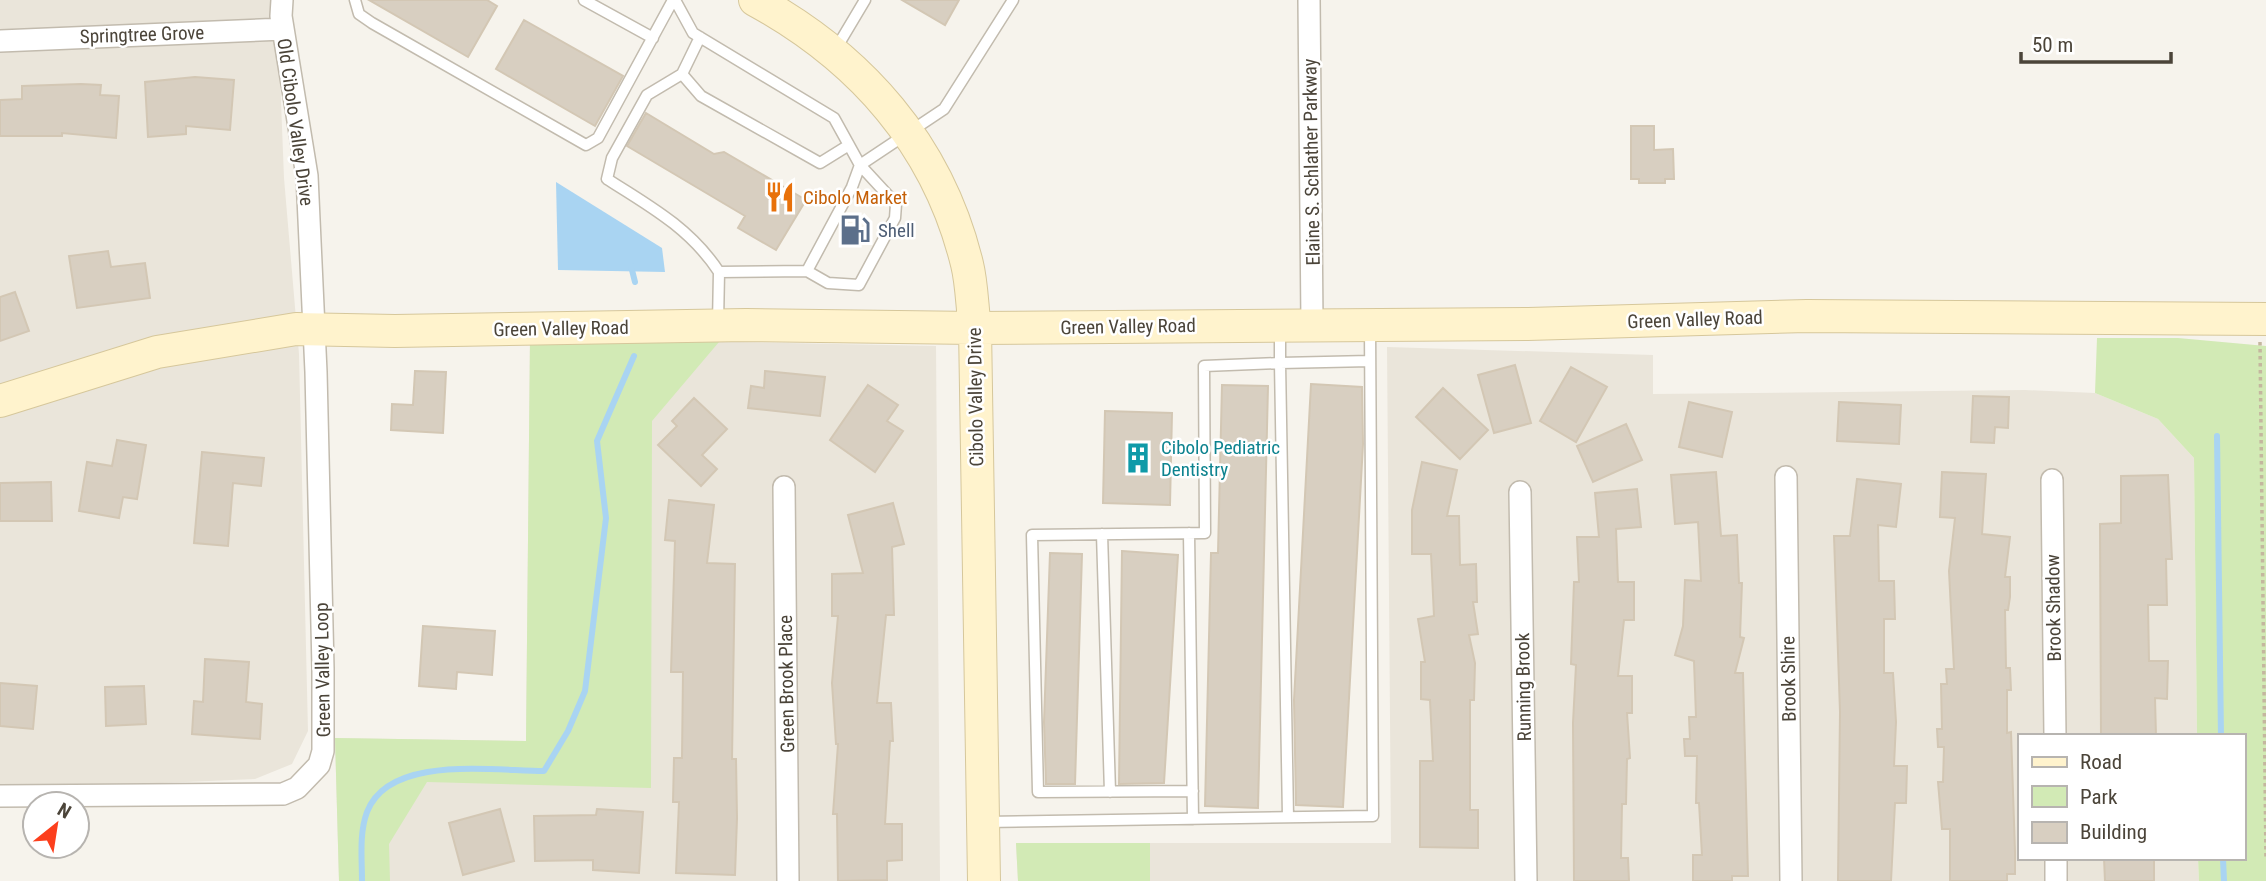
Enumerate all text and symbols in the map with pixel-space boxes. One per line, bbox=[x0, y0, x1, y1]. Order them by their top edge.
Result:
street label: Springtree Grove bbox=[79, 21, 205, 48]
scale bar bbox=[2021, 21, 2172, 65]
text: 50 m bbox=[2032, 33, 2073, 57]
street label: Old Cibolo Valley Drive bbox=[272, 37, 319, 207]
street label: Elaine S. Schlather Parkway bbox=[1298, 58, 1325, 266]
restaurant icon: Cibolo Market bbox=[763, 180, 797, 214]
place label: Cibolo Market bbox=[803, 186, 907, 209]
fuel station icon: Shell bbox=[838, 213, 872, 247]
place label: Shell bbox=[878, 219, 915, 242]
street label: Green Valley Road bbox=[1627, 306, 1763, 333]
street label: Green Valley Road bbox=[1060, 314, 1196, 339]
street label: Green Valley Road bbox=[493, 316, 629, 341]
street label: Cibolo Valley Drive bbox=[963, 327, 988, 467]
place label: Cibolo Pediatric Dentistry bbox=[1161, 436, 1280, 481]
building icon: Cibolo Pediatric Dentistry bbox=[1121, 441, 1155, 475]
street label: Brook Shadow bbox=[2041, 554, 2066, 662]
street label: Green Valley Loop bbox=[310, 602, 335, 738]
street label: Green Brook Place bbox=[774, 615, 799, 753]
street label: Running Brook bbox=[1511, 632, 1536, 741]
street label: Brook Shire bbox=[1776, 636, 1801, 722]
legend bbox=[2018, 734, 2245, 860]
text: Road bbox=[2080, 750, 2122, 774]
text: Park bbox=[2080, 785, 2118, 809]
north arrow bbox=[21, 790, 91, 860]
text: N bbox=[53, 798, 75, 824]
text: Building bbox=[2080, 820, 2147, 844]

